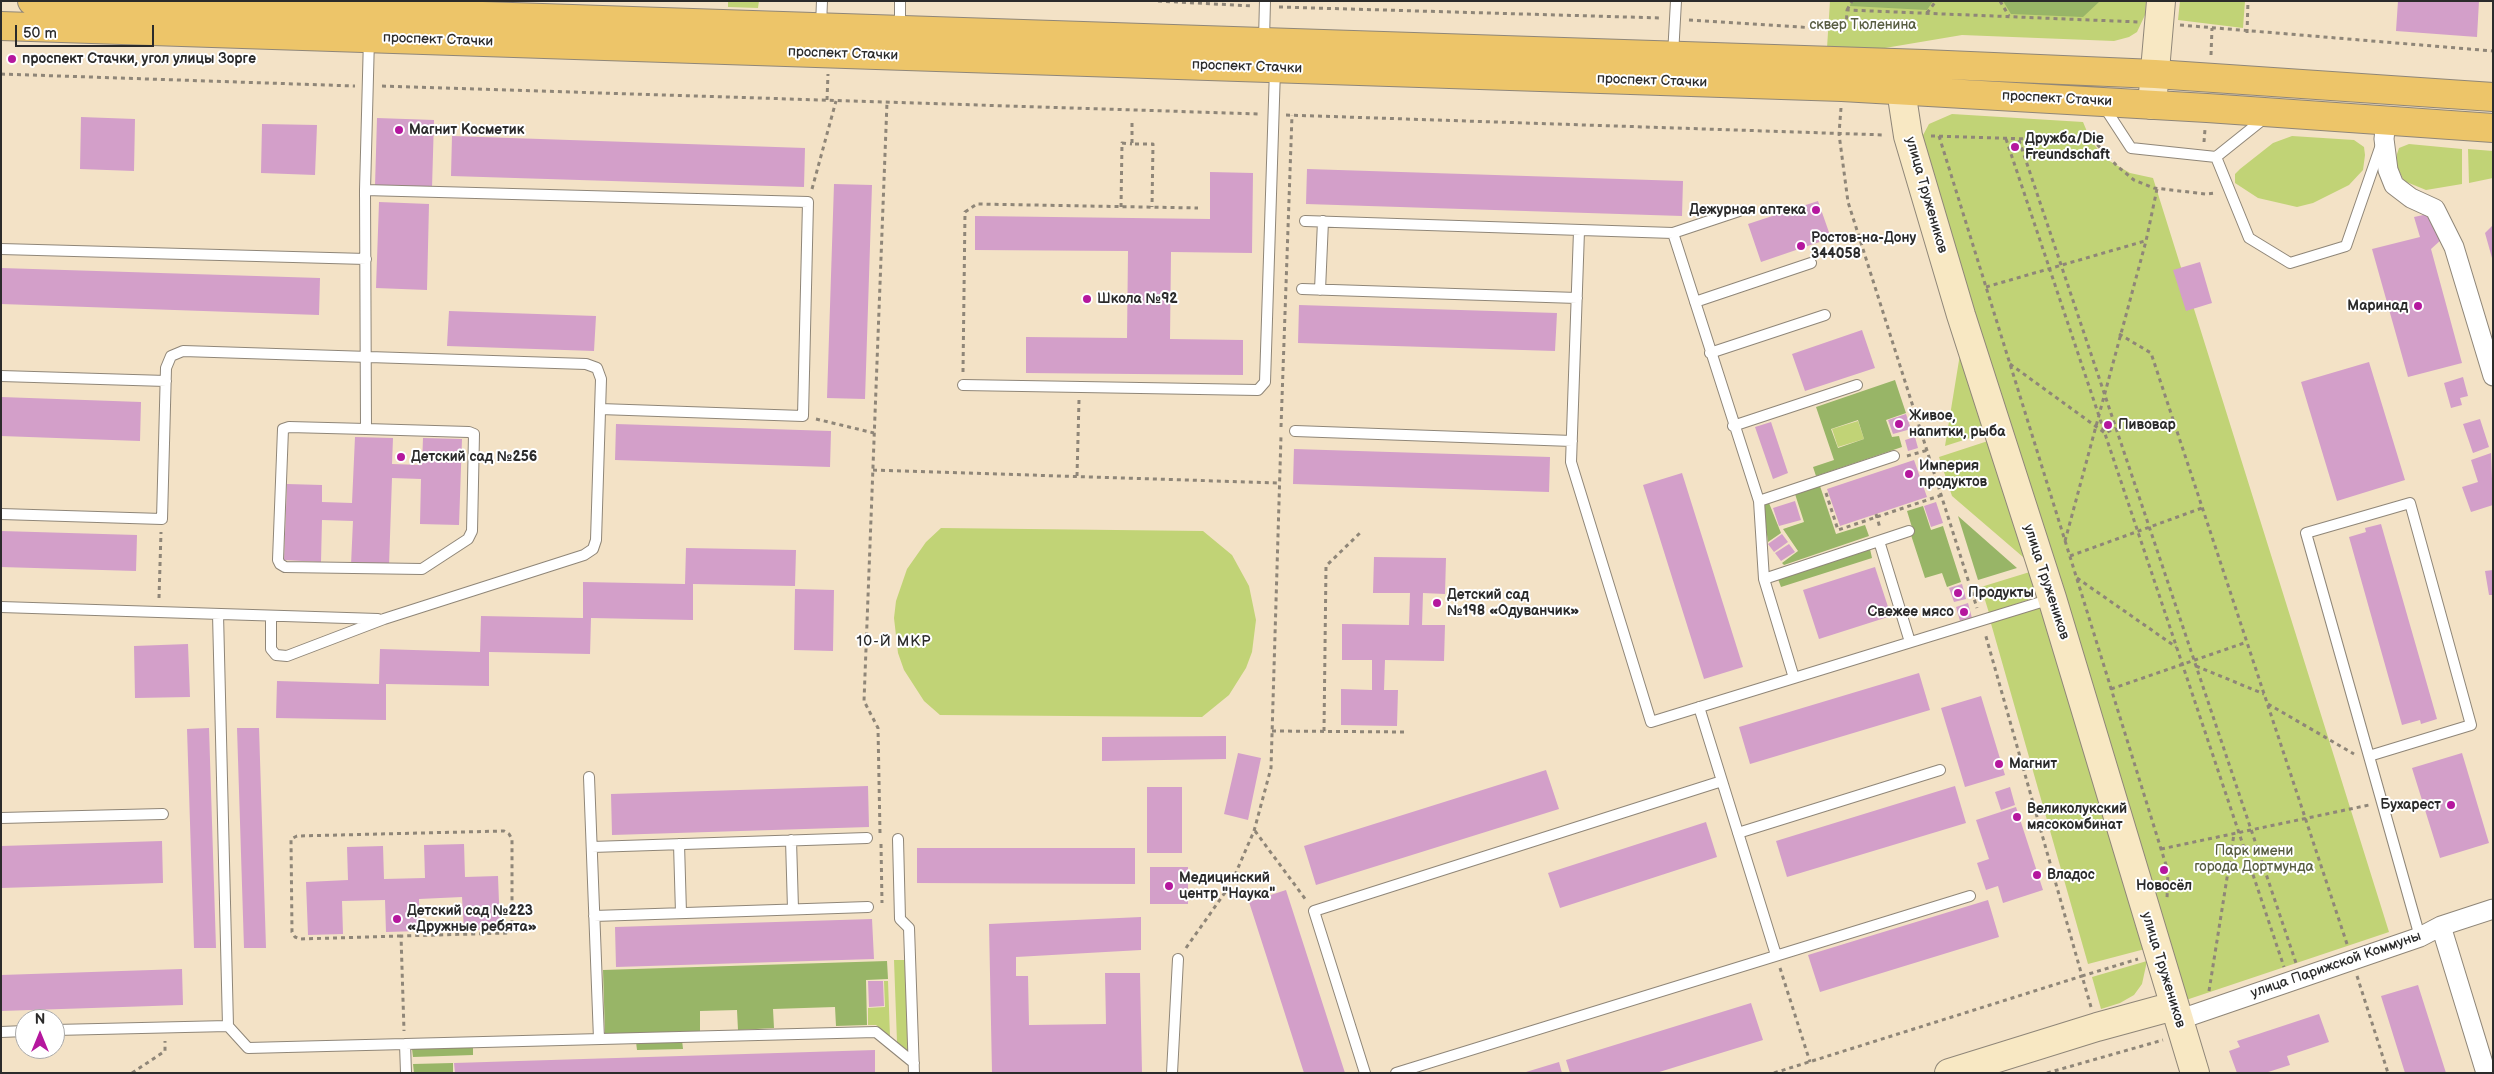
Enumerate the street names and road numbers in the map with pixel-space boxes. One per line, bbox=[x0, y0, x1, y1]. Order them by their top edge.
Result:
street label: проспект Стачки bbox=[383, 30, 493, 50]
street label: проспект Стачки bbox=[788, 44, 898, 64]
street label: проспект Стачки bbox=[1192, 57, 1302, 77]
street label: проспект Стачки bbox=[1597, 71, 1707, 91]
street label: проспект Стачки bbox=[2001, 88, 2113, 110]
street label: улица Тружеников bbox=[1901, 135, 1951, 255]
street label: улица Тружеников bbox=[2019, 522, 2073, 642]
street label: улица Тружеников bbox=[2137, 910, 2189, 1030]
street label: улица Парижской Коммуны bbox=[2249, 928, 2423, 1002]

